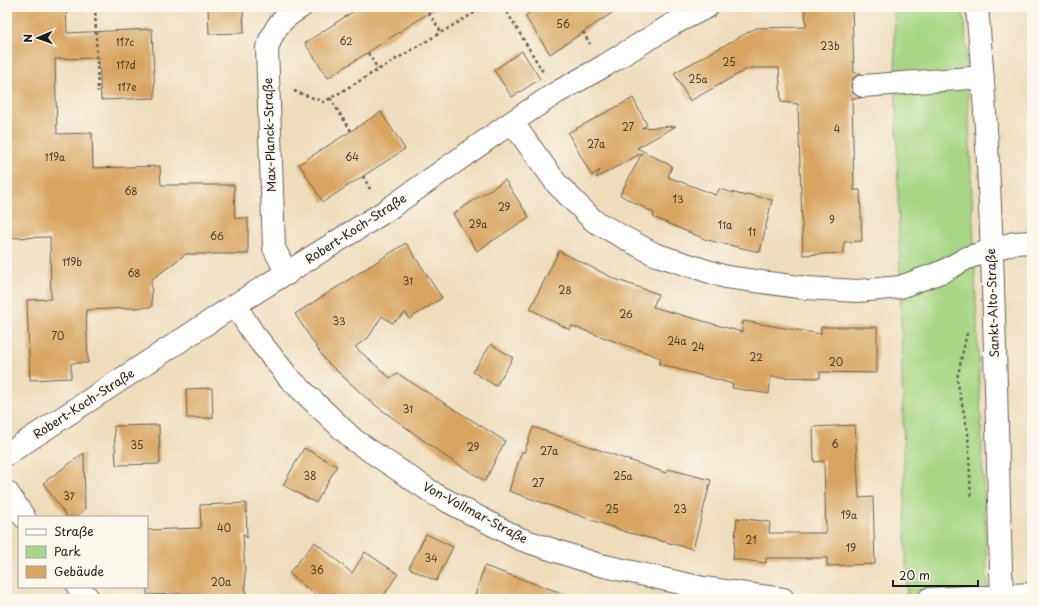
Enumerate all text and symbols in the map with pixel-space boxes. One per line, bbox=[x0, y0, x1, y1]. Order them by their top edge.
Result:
house number: 56 bbox=[556, 16, 570, 31]
north arrow bbox=[18, 18, 58, 58]
text: N bbox=[19, 33, 36, 43]
house number: 62 bbox=[339, 33, 353, 48]
house number: 117c bbox=[116, 34, 134, 49]
house number: 23b bbox=[820, 38, 840, 53]
house number: 25 bbox=[722, 54, 736, 69]
house number: 117d bbox=[116, 57, 136, 72]
house number: 25a bbox=[688, 71, 709, 86]
street label: Max-Planck-Straße bbox=[258, 78, 280, 193]
house number: 117e bbox=[118, 79, 136, 94]
house number: 27 bbox=[622, 119, 635, 134]
house number: 4 bbox=[834, 121, 841, 136]
house number: 27a bbox=[587, 136, 606, 151]
house number: 119a bbox=[45, 149, 66, 164]
house number: 64 bbox=[345, 149, 359, 164]
house number: 68 bbox=[124, 183, 138, 198]
street label: Robert-Koch-Straße bbox=[301, 189, 410, 268]
house number: 13 bbox=[672, 191, 684, 206]
house number: 29 bbox=[498, 199, 511, 214]
house number: 9 bbox=[829, 212, 835, 227]
house number: 29a bbox=[469, 216, 488, 231]
house number: 11a bbox=[718, 217, 733, 232]
house number: 11 bbox=[748, 224, 756, 239]
house number: 66 bbox=[210, 228, 224, 243]
street label: Sankt-Alto-Straße bbox=[981, 248, 1003, 358]
house number: 119b bbox=[62, 254, 82, 269]
house number: 68 bbox=[127, 265, 141, 280]
house number: 31 bbox=[403, 273, 413, 288]
house number: 28 bbox=[558, 282, 572, 297]
house number: 26 bbox=[619, 306, 633, 321]
house number: 33 bbox=[332, 313, 346, 328]
house number: 70 bbox=[52, 328, 64, 343]
house number: 24a bbox=[667, 333, 688, 348]
house number: 24 bbox=[691, 339, 705, 354]
house number: 22 bbox=[749, 349, 763, 364]
house number: 20 bbox=[829, 354, 843, 369]
street label: Robert-Koch-Straße bbox=[29, 364, 138, 443]
house number: 31 bbox=[403, 401, 413, 416]
house number: 6 bbox=[831, 436, 839, 451]
house number: 35 bbox=[131, 437, 143, 452]
house number: 29 bbox=[467, 439, 480, 454]
house number: 27a bbox=[540, 443, 559, 458]
house number: 38 bbox=[304, 468, 316, 483]
house number: 25a bbox=[613, 468, 634, 483]
house number: 27 bbox=[532, 475, 545, 490]
street label: Von-Vollmar-Straße bbox=[420, 477, 531, 547]
house number: 37 bbox=[63, 488, 76, 503]
house number: 25 bbox=[605, 501, 619, 516]
house number: 23 bbox=[673, 501, 687, 516]
house number: 19a bbox=[841, 507, 858, 522]
legend bbox=[18, 516, 148, 588]
house number: 40 bbox=[217, 520, 231, 535]
text: Straße bbox=[54, 522, 94, 540]
house number: 21 bbox=[745, 532, 757, 547]
house number: 19 bbox=[846, 540, 856, 555]
text: Park bbox=[54, 542, 81, 560]
house number: 34 bbox=[424, 550, 438, 565]
text: Gebäude bbox=[54, 562, 104, 580]
house number: 36 bbox=[310, 562, 324, 577]
scale bar bbox=[893, 562, 978, 588]
text: 20 m bbox=[899, 566, 930, 584]
house number: 20a bbox=[211, 574, 232, 589]

